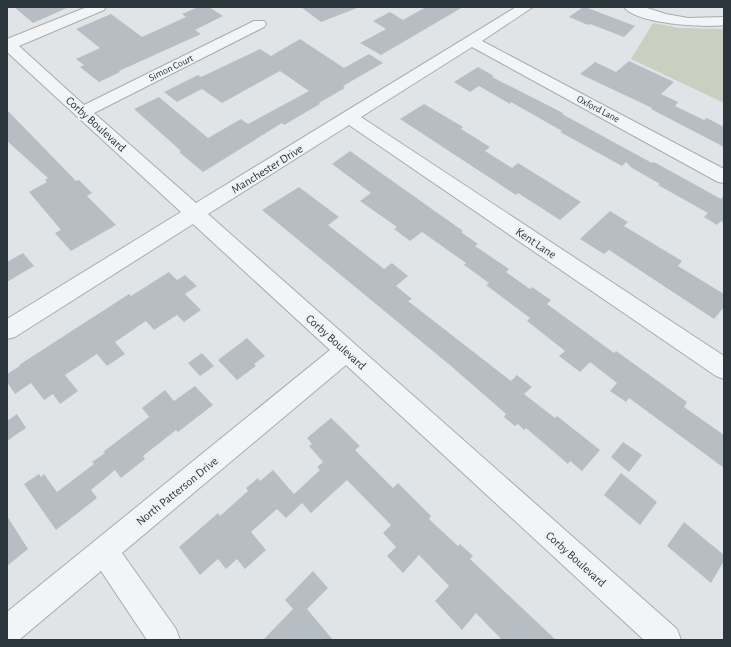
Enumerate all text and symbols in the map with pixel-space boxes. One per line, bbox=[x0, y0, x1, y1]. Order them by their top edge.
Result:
street label: Simon Court bbox=[147, 53, 196, 83]
street label: Corby Boulevard bbox=[63, 94, 128, 155]
street label: Oxford Lane bbox=[575, 94, 621, 125]
street label: Manchester Drive bbox=[229, 142, 305, 196]
street label: Kent Lane bbox=[514, 225, 558, 261]
street label: Corby Boulevard bbox=[303, 312, 368, 373]
street label: North Patterson Drive bbox=[134, 454, 220, 528]
street label: Corby Boulevard bbox=[543, 529, 608, 590]

